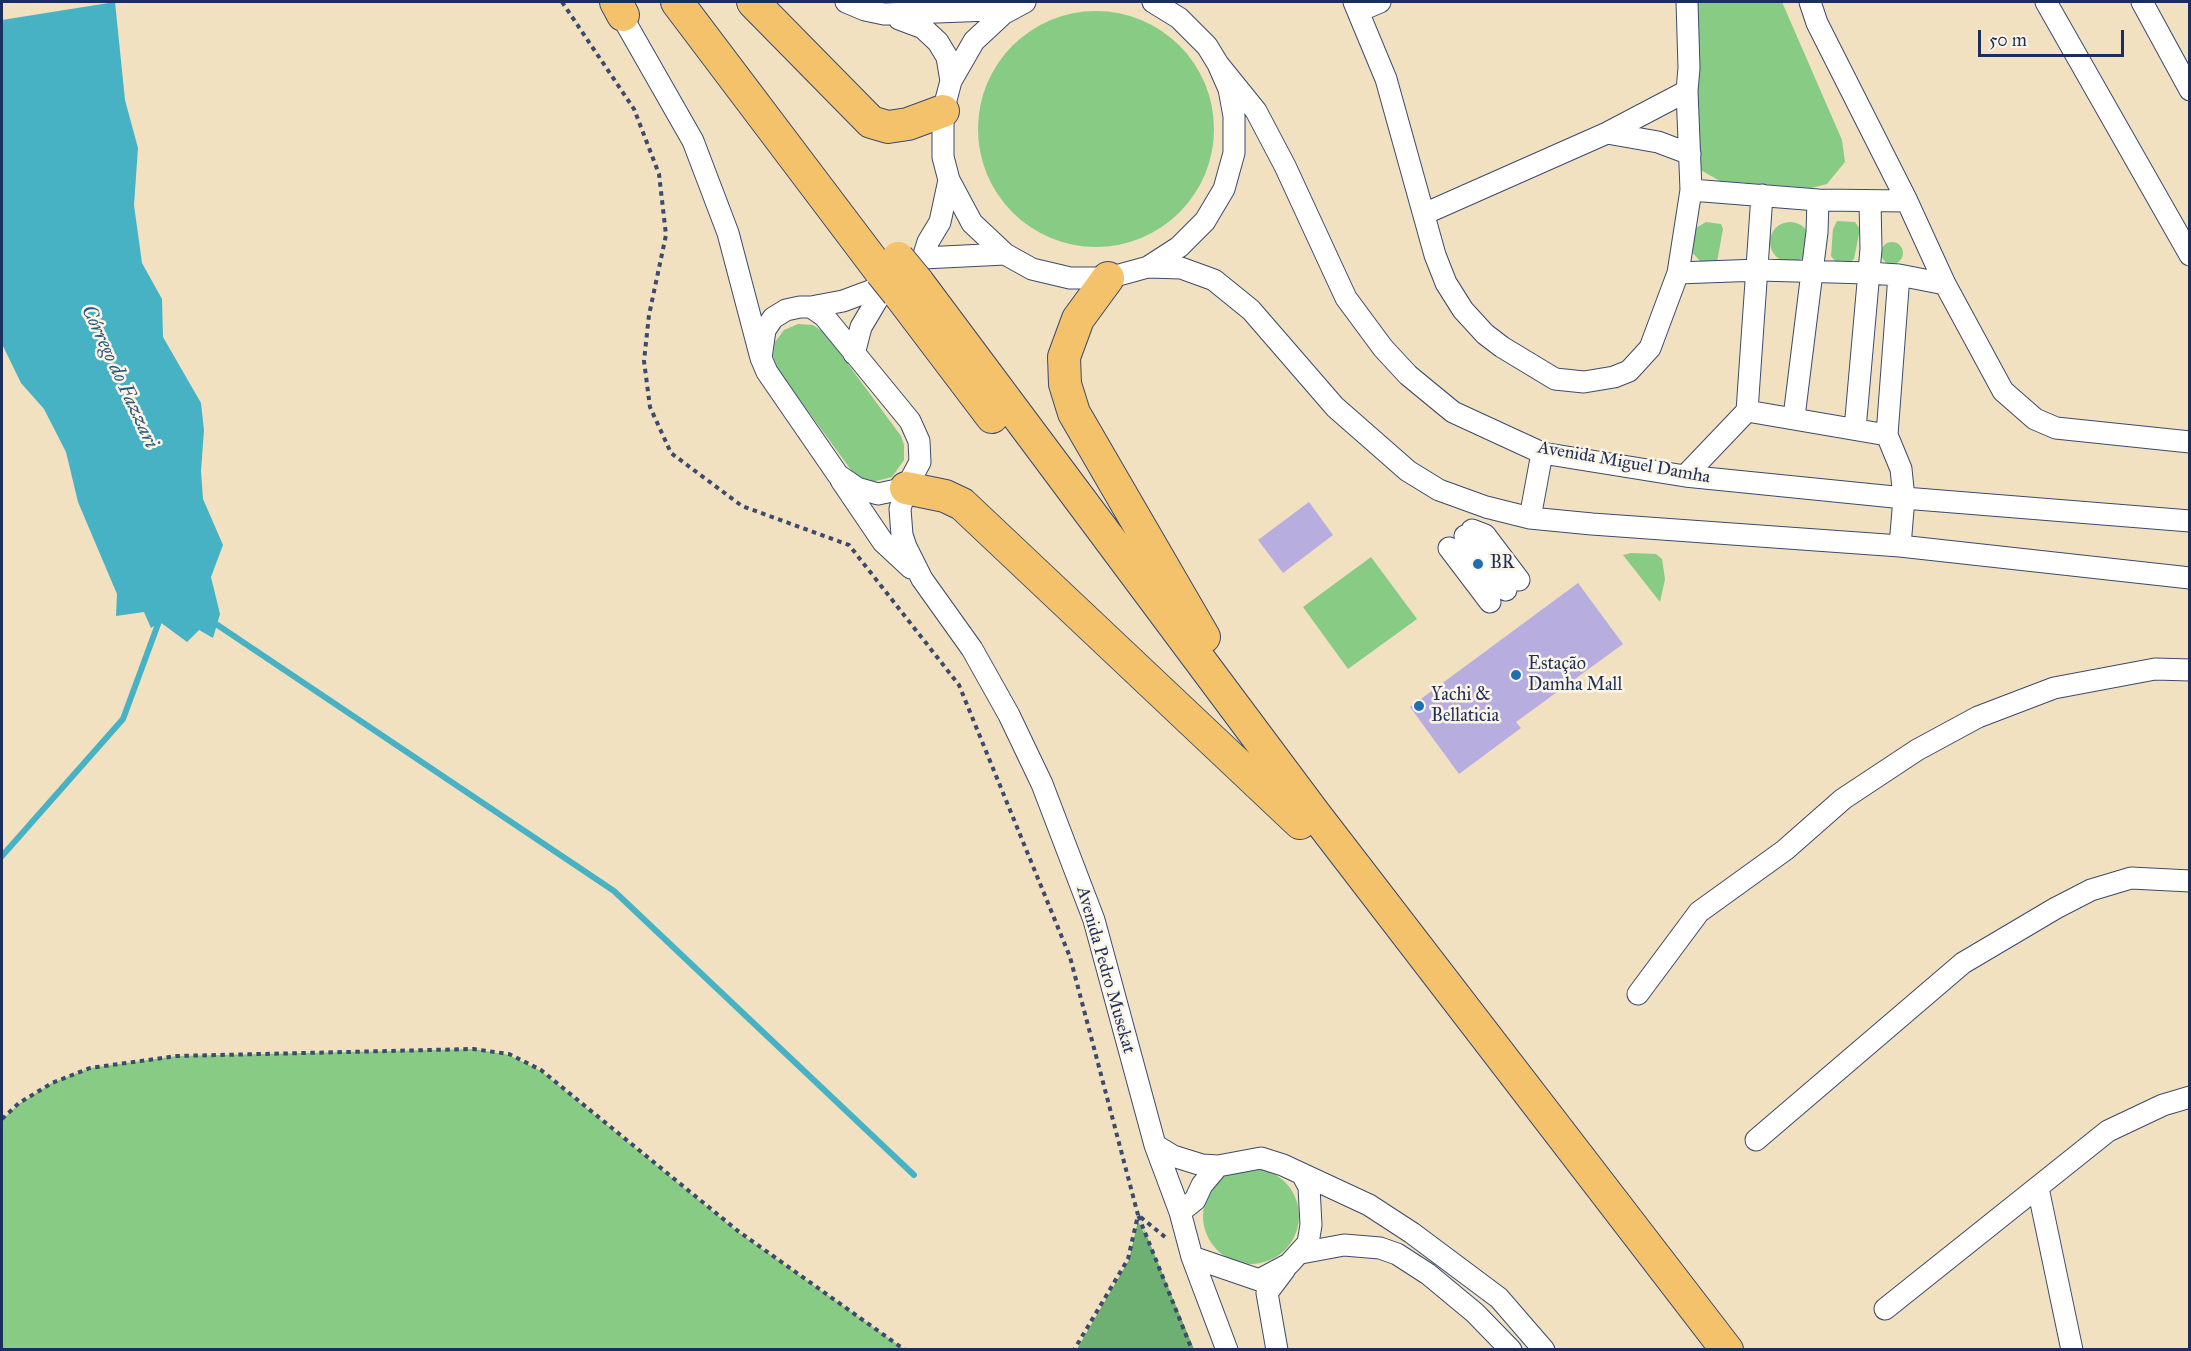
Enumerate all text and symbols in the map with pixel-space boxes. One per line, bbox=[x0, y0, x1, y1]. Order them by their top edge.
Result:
scale bar bbox=[1981, 18, 2126, 56]
text: 50 m bbox=[1989, 29, 2027, 51]
water label: Córrego do Fazzari bbox=[75, 301, 163, 453]
street label: Avenida Miguel Damha bbox=[1536, 437, 1712, 489]
place label: BR bbox=[1490, 553, 1514, 575]
marker: BR bbox=[1471, 557, 1485, 571]
place label: Estação Damha Mall bbox=[1528, 654, 1622, 696]
marker: Estação Damha Mall bbox=[1509, 668, 1523, 682]
place label: Yachi & Bellaticia bbox=[1431, 685, 1499, 728]
marker: Yachi & Bellaticia bbox=[1412, 699, 1426, 713]
street label: Avenida Pedro Musekat bbox=[1071, 884, 1139, 1056]

